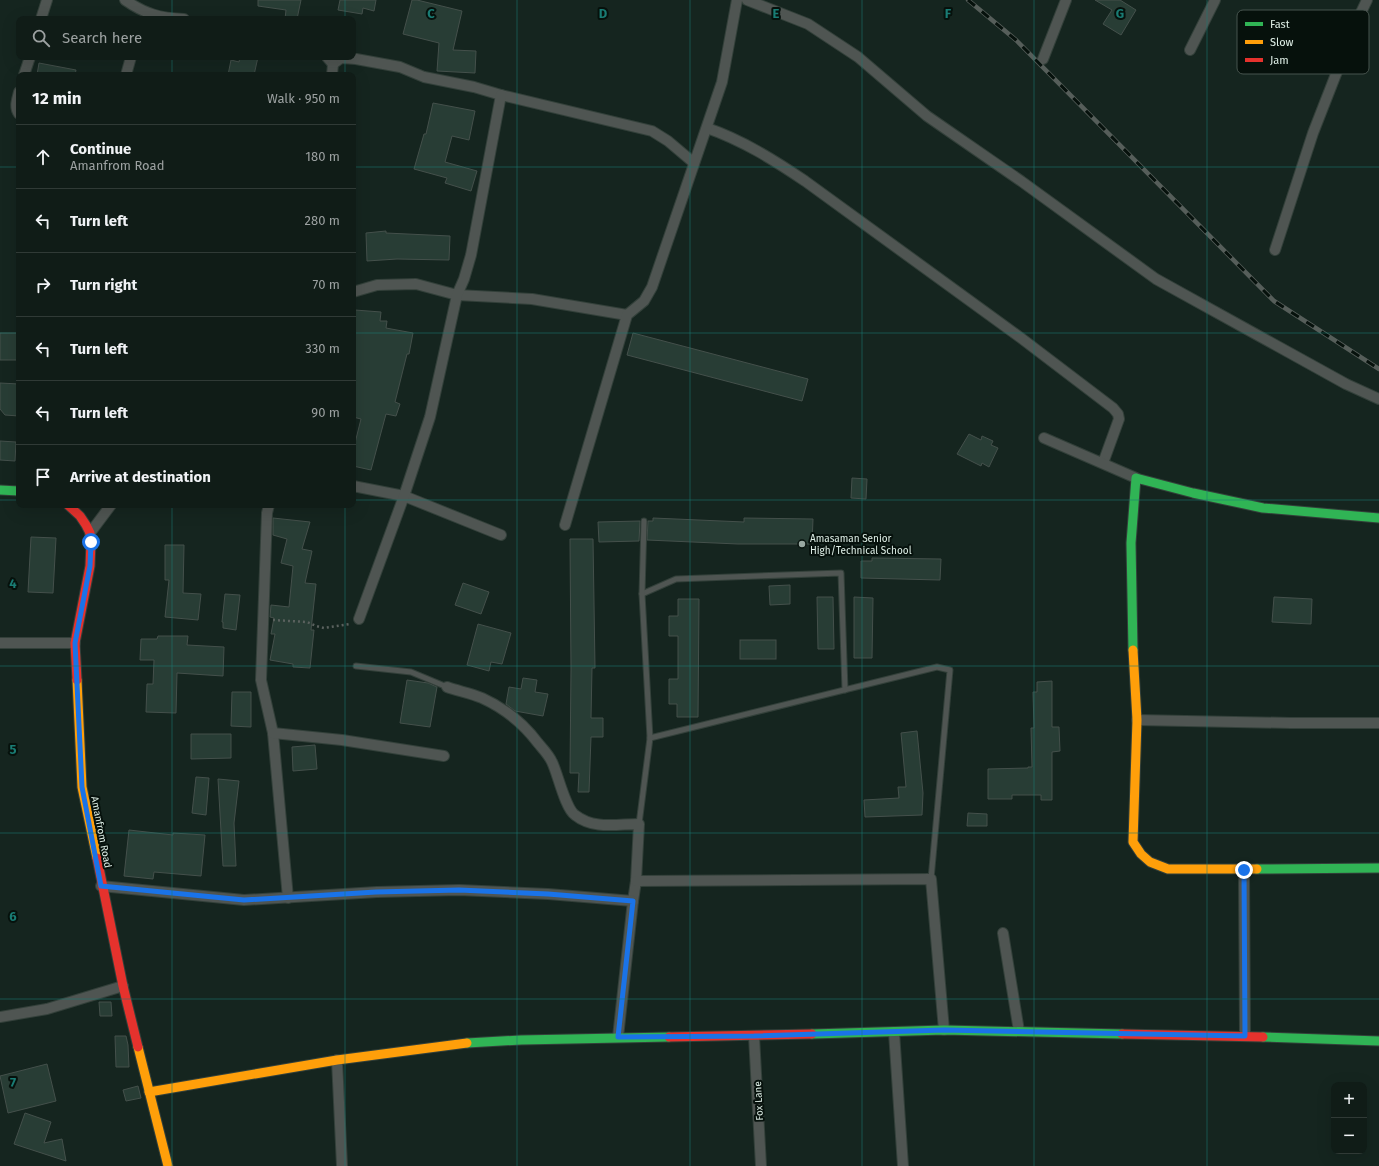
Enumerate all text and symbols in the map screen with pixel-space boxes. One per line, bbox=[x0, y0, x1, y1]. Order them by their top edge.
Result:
text: C bbox=[427, 6, 435, 21]
text: D bbox=[599, 6, 608, 21]
text: E bbox=[773, 6, 780, 21]
text: F bbox=[945, 6, 952, 21]
text: G bbox=[1116, 6, 1124, 21]
legend bbox=[1237, 10, 1369, 74]
search box bbox=[16, 16, 356, 60]
text: Fast bbox=[1270, 18, 1290, 31]
icon: search bbox=[30, 27, 52, 49]
text: Search here bbox=[62, 29, 142, 47]
text: Slow bbox=[1270, 36, 1294, 49]
text: Jam bbox=[1270, 54, 1289, 67]
text: 12 min bbox=[32, 88, 82, 109]
text: Walk · 950 m bbox=[267, 91, 340, 106]
text: Continue bbox=[70, 140, 131, 158]
icon: ahead bbox=[32, 146, 54, 168]
text: 180 m bbox=[305, 149, 340, 164]
text: Amanfrom Road bbox=[70, 158, 164, 173]
icon: left bbox=[32, 210, 54, 232]
text: Turn left bbox=[70, 212, 128, 230]
text: 280 m bbox=[305, 213, 340, 228]
icon: right bbox=[32, 274, 54, 296]
text: Turn right bbox=[70, 276, 137, 294]
text: 70 m bbox=[313, 277, 340, 292]
icon: left bbox=[32, 338, 54, 360]
text: Turn left bbox=[70, 340, 128, 358]
text: 330 m bbox=[305, 341, 340, 356]
icon: left bbox=[32, 402, 54, 424]
text: Turn left bbox=[70, 404, 128, 422]
text: 90 m bbox=[311, 405, 340, 420]
icon: arrive bbox=[32, 466, 54, 488]
text: Arrive at destination bbox=[70, 468, 211, 486]
route start bbox=[82, 533, 100, 551]
place label: Amasaman Senior High/Technical School bbox=[810, 533, 912, 557]
marker: Amasaman Senior High/Technical School bbox=[797, 539, 807, 549]
text: 4 bbox=[9, 576, 17, 591]
text: 5 bbox=[10, 742, 17, 757]
street label: Amanfrom Road bbox=[88, 795, 114, 869]
route end bbox=[1235, 861, 1253, 879]
text: 6 bbox=[9, 909, 17, 924]
text: 7 bbox=[10, 1075, 16, 1090]
street label: Fox Lane bbox=[752, 1081, 766, 1121]
map controls bbox=[1331, 1082, 1367, 1154]
button: + bbox=[1331, 1082, 1367, 1118]
button: − bbox=[1331, 1118, 1367, 1154]

